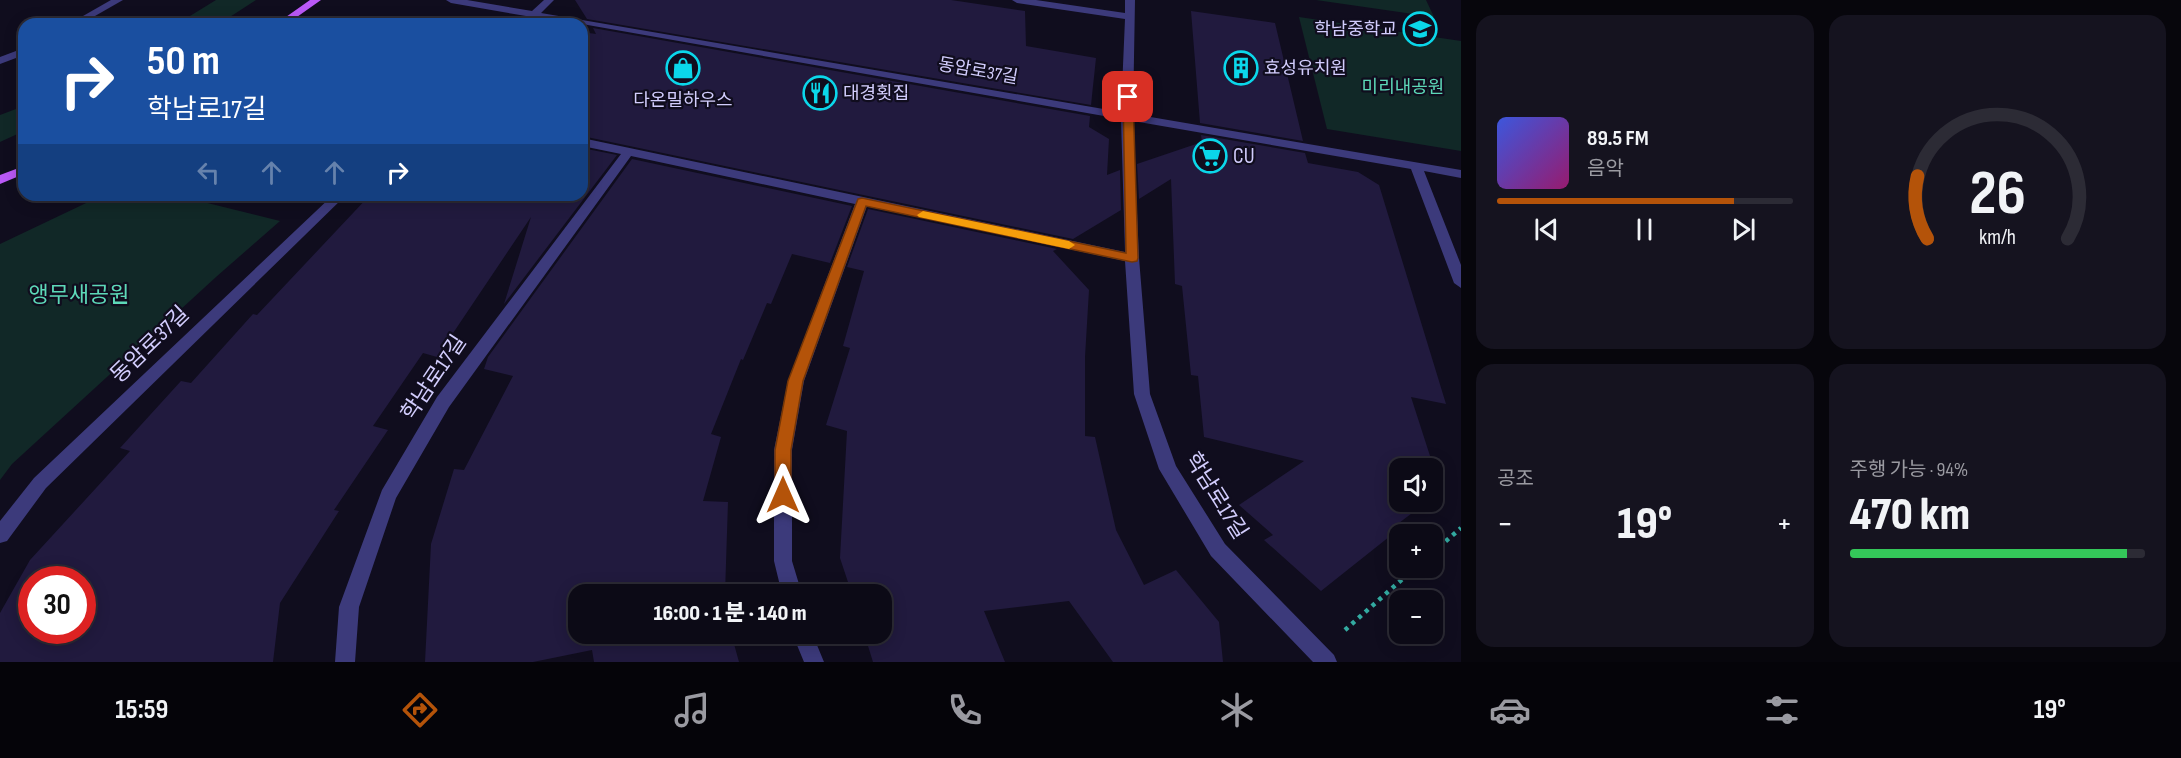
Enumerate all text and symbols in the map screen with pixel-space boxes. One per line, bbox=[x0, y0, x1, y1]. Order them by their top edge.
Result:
school or university icon: 학남중학교 bbox=[1402, 11, 1438, 47]
place label: 학남중학교 bbox=[1314, 19, 1397, 40]
text: 50 m bbox=[147, 36, 220, 87]
icon: right bbox=[48, 42, 126, 120]
shop icon: 다온밀하우스 bbox=[665, 50, 701, 86]
building icon: 효성유치원 bbox=[1223, 50, 1259, 86]
street label: 동암로37길 bbox=[936, 54, 1020, 88]
place label: 효성유치원 bbox=[1264, 58, 1347, 79]
pin bbox=[1102, 71, 1153, 122]
restaurant icon: 대경횟집 bbox=[802, 75, 838, 111]
park label: 미리내공원 bbox=[1362, 77, 1444, 98]
icon: arrive bbox=[1111, 80, 1144, 113]
place label: 대경횟집 bbox=[843, 83, 909, 104]
place label: 다온밀하우스 bbox=[633, 90, 733, 111]
text: 학남로17길 bbox=[147, 94, 267, 126]
text: 89.5 FM bbox=[1587, 125, 1649, 152]
supermarket icon: CU bbox=[1192, 138, 1228, 174]
place label: CU bbox=[1233, 143, 1255, 170]
icon: left bbox=[192, 156, 225, 189]
icon: ahead bbox=[255, 156, 288, 189]
icon: ahead bbox=[318, 156, 351, 189]
icon: right bbox=[381, 156, 414, 189]
text: 음악 bbox=[1587, 157, 1624, 181]
text: 26 bbox=[1969, 157, 2026, 232]
icon: previous bbox=[1530, 213, 1563, 246]
icon: pause bbox=[1628, 213, 1661, 246]
icon: next bbox=[1727, 213, 1760, 246]
text: km/h bbox=[1979, 225, 2016, 250]
park label: 앵무새공원 bbox=[28, 282, 130, 309]
street label: 동암로37길 bbox=[105, 301, 195, 389]
street label: 학남로17길 bbox=[396, 330, 472, 426]
street label: 학남로17길 bbox=[1179, 448, 1253, 544]
map controls bbox=[1389, 458, 1443, 644]
button: sound bbox=[1389, 458, 1443, 512]
text: 주행 가능 · 94% bbox=[1850, 458, 1968, 482]
position arrow bbox=[751, 463, 815, 527]
text: 공조 bbox=[1497, 467, 1534, 491]
text: 470 km bbox=[1850, 488, 1970, 543]
text: 19° bbox=[1617, 497, 1672, 552]
text: − bbox=[1497, 504, 1513, 544]
text: + bbox=[1776, 504, 1793, 544]
button: + bbox=[1389, 524, 1443, 578]
speed limit sign: 30 bbox=[18, 566, 96, 644]
button: − bbox=[1389, 590, 1443, 644]
text: 16:00 · 1 분 · 140 m bbox=[653, 600, 807, 627]
icon: directions bbox=[399, 689, 441, 731]
icon: music bbox=[671, 689, 713, 731]
icon: phone bbox=[944, 689, 986, 731]
icon: climate bbox=[1216, 689, 1258, 731]
icon: car bbox=[1489, 689, 1531, 731]
icon: filters bbox=[1761, 689, 1803, 731]
text: 15:59 bbox=[115, 694, 168, 726]
text: 19° bbox=[2034, 694, 2066, 726]

